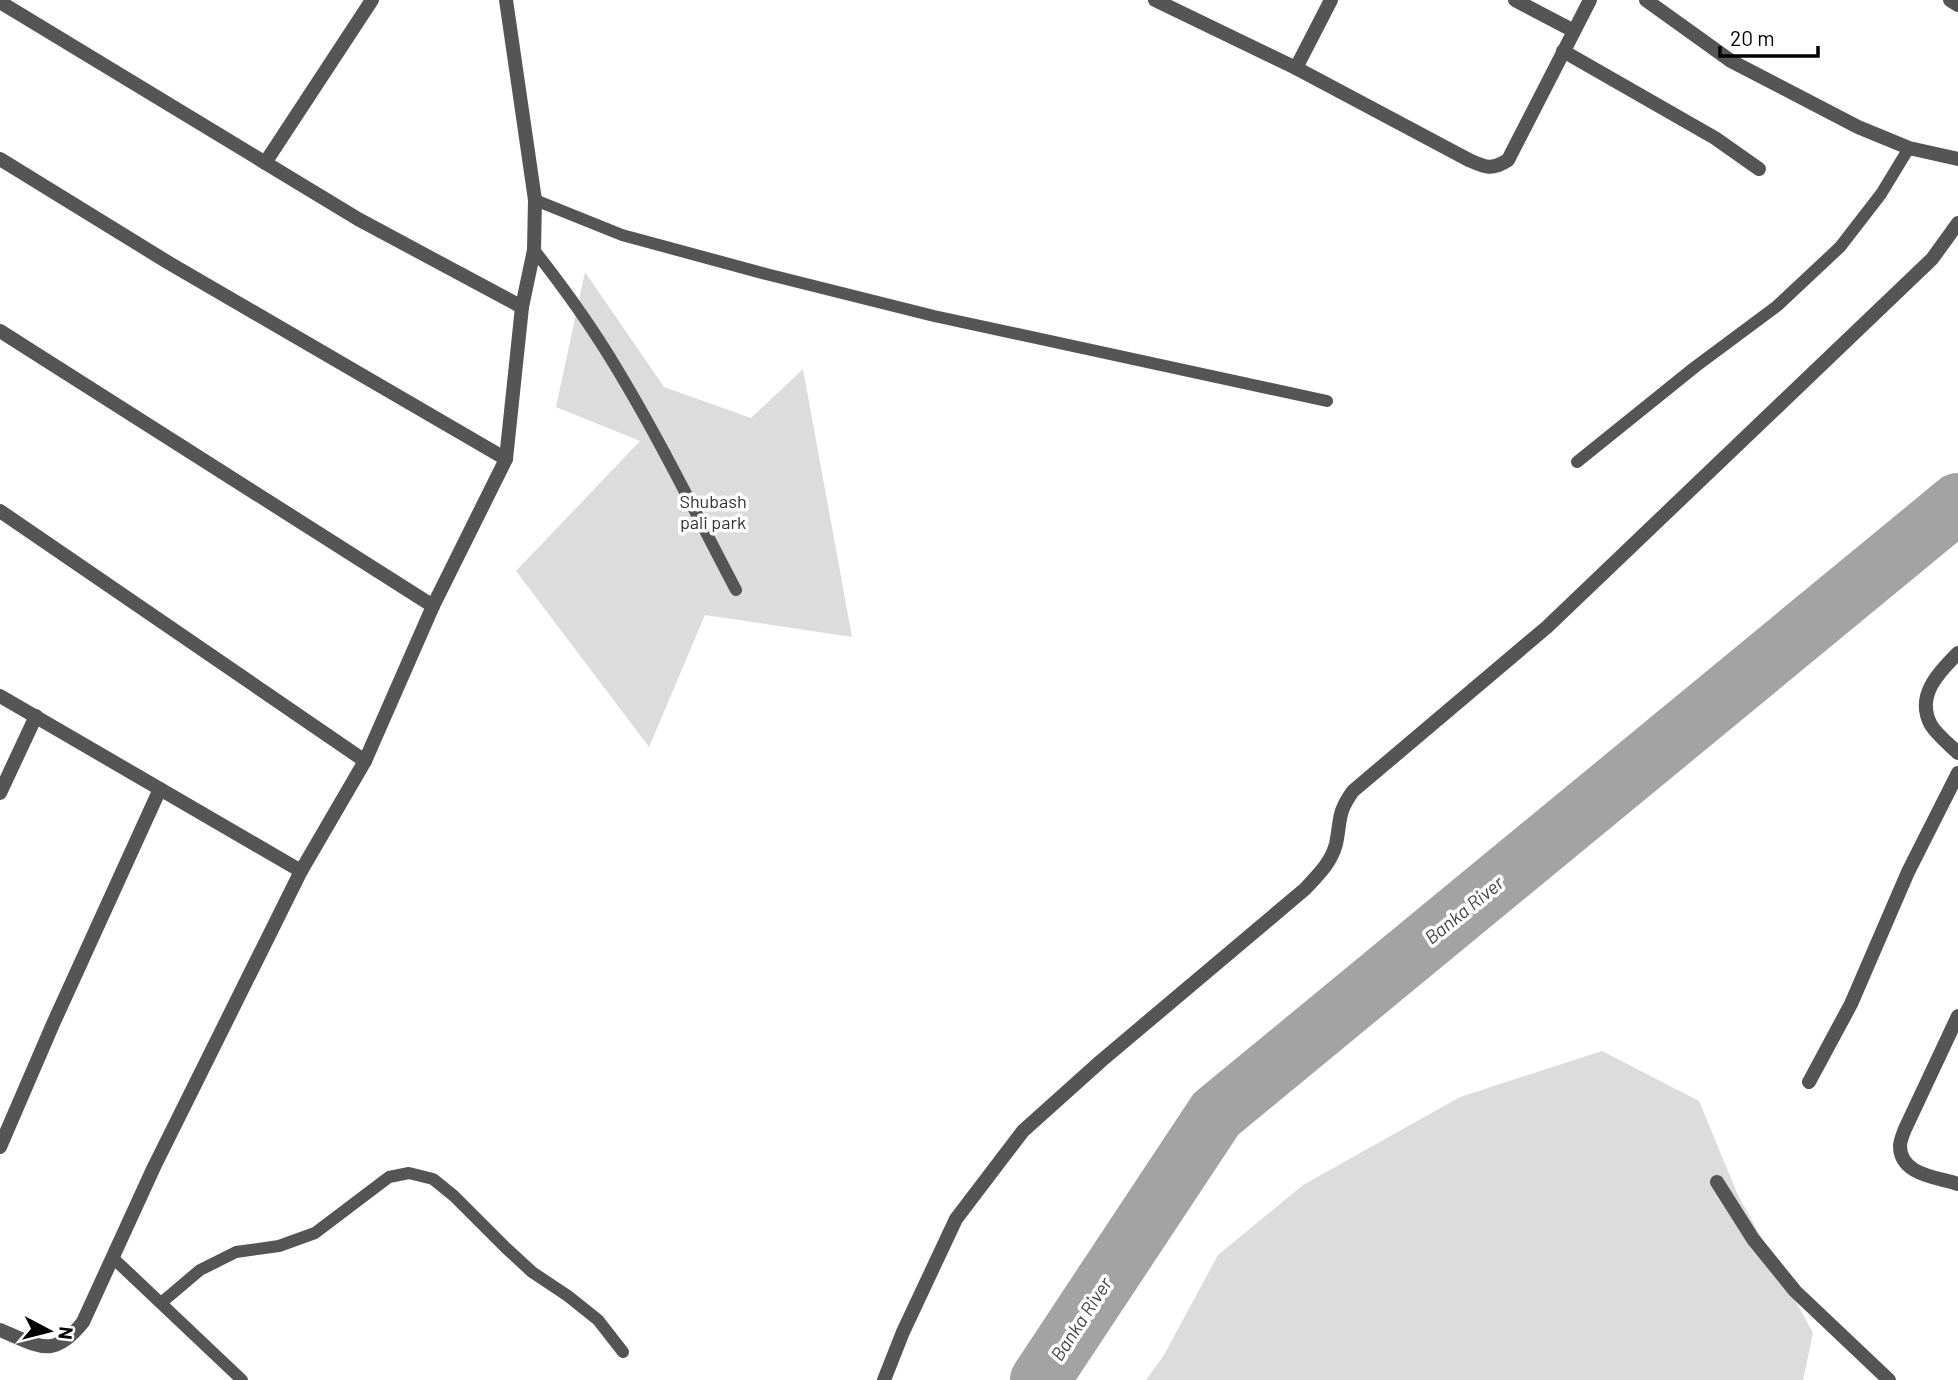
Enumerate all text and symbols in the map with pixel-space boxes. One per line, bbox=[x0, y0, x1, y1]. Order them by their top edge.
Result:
scale bar bbox=[1720, 14, 1818, 58]
text: 20 m bbox=[1730, 25, 1775, 50]
park label: Shubash pali park bbox=[679, 490, 747, 533]
water label: Banka River bbox=[1420, 870, 1509, 948]
water label: Banka River bbox=[1045, 1272, 1117, 1365]
north arrow bbox=[14, 1296, 84, 1366]
text: N bbox=[54, 1325, 79, 1341]

